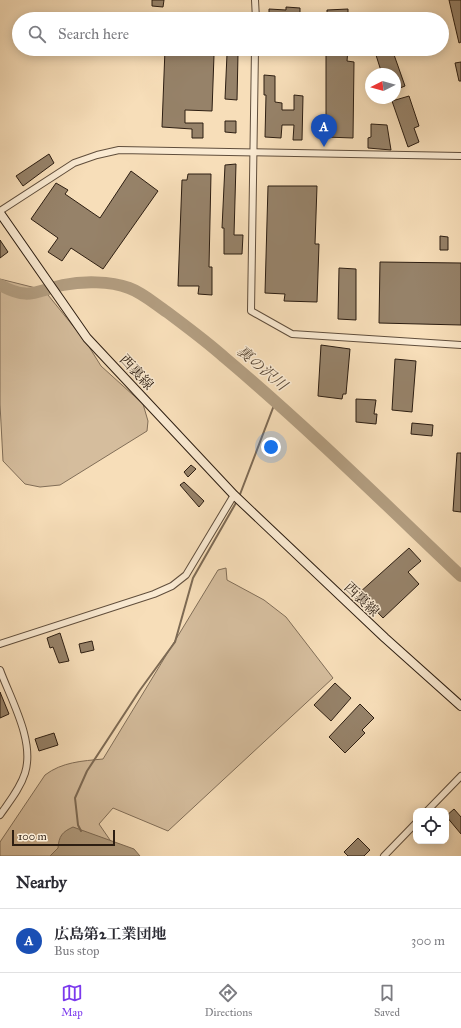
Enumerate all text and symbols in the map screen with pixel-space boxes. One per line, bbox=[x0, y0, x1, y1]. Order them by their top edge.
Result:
search box bbox=[12, 12, 449, 56]
icon: search bbox=[26, 23, 48, 45]
text: Search here bbox=[58, 25, 129, 43]
north arrow bbox=[365, 68, 401, 104]
pin: A bbox=[311, 114, 337, 147]
water label: 裏の沢川 bbox=[233, 342, 292, 395]
street label: 西裏線 bbox=[116, 351, 157, 393]
your location bbox=[261, 437, 281, 457]
street label: 西裏線 bbox=[341, 579, 383, 620]
map controls bbox=[413, 808, 449, 844]
button: locate bbox=[413, 808, 449, 844]
scale bar bbox=[12, 828, 115, 847]
text: 100 m bbox=[18, 830, 47, 843]
text: Nearby bbox=[16, 872, 67, 893]
text: 広島第2工業団地 bbox=[54, 925, 166, 943]
text: A bbox=[25, 933, 33, 949]
text: 300 m bbox=[411, 933, 445, 949]
text: Bus stop bbox=[54, 943, 100, 959]
tab: Map bbox=[61, 982, 83, 1019]
tab: Directions bbox=[205, 982, 252, 1019]
tab: Saved bbox=[374, 982, 400, 1019]

